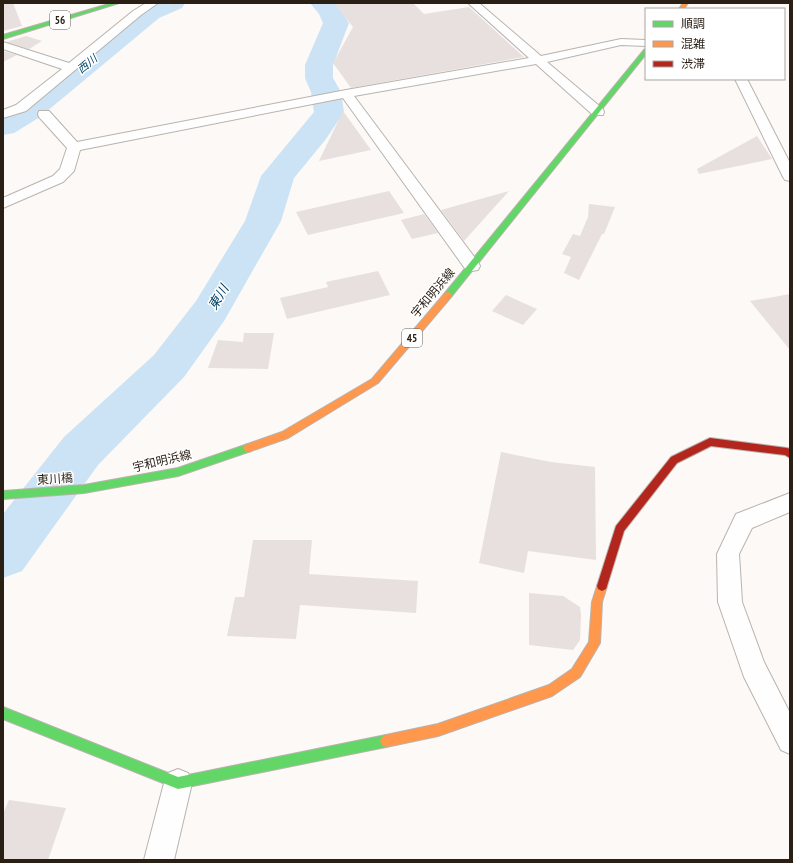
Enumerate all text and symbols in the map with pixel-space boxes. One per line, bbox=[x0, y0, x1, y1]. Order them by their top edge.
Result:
legend bbox=[645, 8, 785, 80]
road number: 56 bbox=[50, 11, 70, 29]
text: 順調 bbox=[681, 16, 705, 31]
text: 混雑 bbox=[681, 36, 705, 51]
water label: 西川 bbox=[74, 51, 101, 76]
text: 渋滞 bbox=[681, 56, 705, 71]
street label: 宇和明浜線 bbox=[408, 265, 458, 320]
water label: 東川 bbox=[204, 280, 233, 313]
road number: 45 bbox=[402, 329, 422, 347]
street label: 宇和明浜線 bbox=[131, 446, 193, 475]
street label: 東川橋 bbox=[36, 470, 73, 487]

